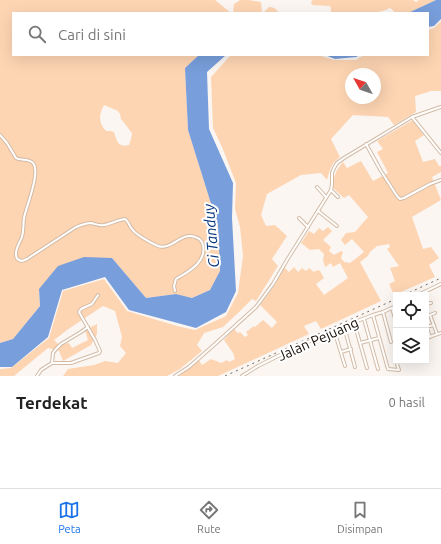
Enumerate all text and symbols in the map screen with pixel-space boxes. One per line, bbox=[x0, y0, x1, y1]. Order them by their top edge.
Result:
search box bbox=[12, 12, 429, 56]
icon: search bbox=[26, 23, 48, 45]
text: Cari di sini bbox=[58, 26, 126, 43]
north arrow bbox=[345, 68, 381, 104]
water label: Ci Tanduy bbox=[200, 203, 222, 268]
map controls bbox=[393, 292, 429, 364]
button: locate bbox=[393, 292, 429, 328]
street label: Jalan Pejuang bbox=[275, 314, 361, 364]
button: layers bbox=[393, 328, 429, 364]
text: Terdekat bbox=[16, 393, 88, 412]
text: 0 hasil bbox=[388, 395, 425, 409]
tab: Peta bbox=[58, 499, 81, 535]
tab: Rute bbox=[197, 499, 221, 535]
tab: Disimpan bbox=[337, 499, 383, 535]

